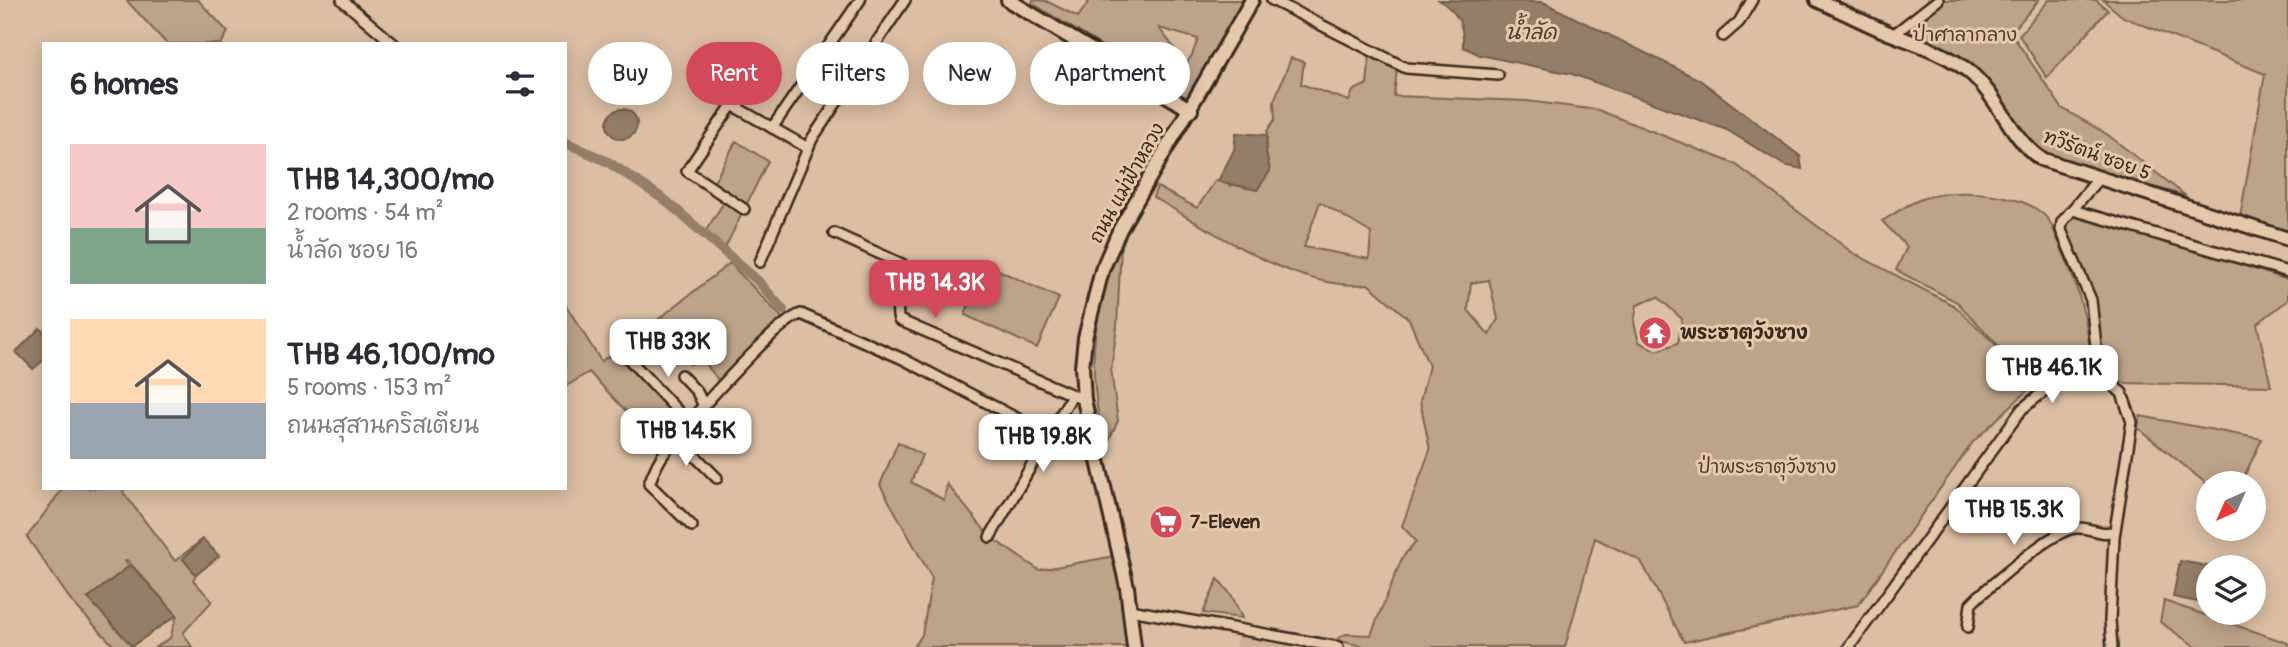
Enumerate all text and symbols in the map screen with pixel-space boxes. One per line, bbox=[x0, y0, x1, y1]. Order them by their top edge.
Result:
water label: น้ำลัด bbox=[1505, 12, 1558, 46]
park label: ป่าศาลากลาง bbox=[1913, 23, 2017, 47]
chip: Buy bbox=[588, 42, 672, 105]
chip: Rent bbox=[686, 42, 782, 105]
chip: Filters bbox=[796, 42, 909, 105]
chip: New bbox=[923, 42, 1016, 105]
chip: Apartment bbox=[1030, 42, 1190, 105]
icon: filters bbox=[501, 65, 539, 103]
text: 6 homes bbox=[70, 66, 178, 103]
street label: ถนน แม่ฟ้าหลวง bbox=[1083, 118, 1170, 247]
street label: ทวีรัตน์ ซอย 5 bbox=[2040, 124, 2154, 186]
text: THB 14,300/mo bbox=[287, 161, 494, 198]
icon: home bbox=[126, 172, 210, 256]
text: 2 rooms · 54 m² bbox=[287, 198, 444, 227]
text: น้ำลัด ซอย 16 bbox=[287, 236, 418, 265]
pin: THB 14.3K bbox=[855, 260, 1015, 320]
text: THB 14.3K bbox=[885, 268, 985, 297]
temple icon: พระธาตุวังซาง bbox=[1636, 314, 1674, 352]
pin: THB 33K bbox=[603, 320, 733, 379]
place label: พระธาตุวังซาง bbox=[1680, 320, 1808, 347]
text: THB 33K bbox=[626, 327, 710, 356]
text: THB 46,100/mo bbox=[287, 336, 495, 373]
pin: THB 46.1K bbox=[1972, 346, 2132, 405]
icon: home bbox=[126, 347, 210, 431]
text: THB 46.1K bbox=[2002, 353, 2102, 382]
text: 5 rooms · 153 m² bbox=[287, 373, 452, 402]
pin: THB 14.5K bbox=[606, 408, 766, 468]
text: ถนนสุสานคริสเตียน bbox=[287, 411, 479, 440]
pin: THB 19.8K bbox=[963, 414, 1123, 474]
text: THB 14.5K bbox=[636, 416, 736, 445]
text: THB 19.8K bbox=[995, 422, 1091, 451]
park label: ป่าพระธาตุวังซาง bbox=[1698, 455, 1836, 481]
north arrow bbox=[2196, 471, 2266, 541]
map controls bbox=[2196, 471, 2266, 625]
pin: THB 15.3K bbox=[1934, 488, 2094, 547]
text: THB 15.3K bbox=[1965, 495, 2063, 524]
supermarket icon: 7-Eleven bbox=[1147, 503, 1185, 541]
place label: 7-Eleven bbox=[1190, 510, 1260, 534]
button: layers bbox=[2196, 555, 2266, 625]

